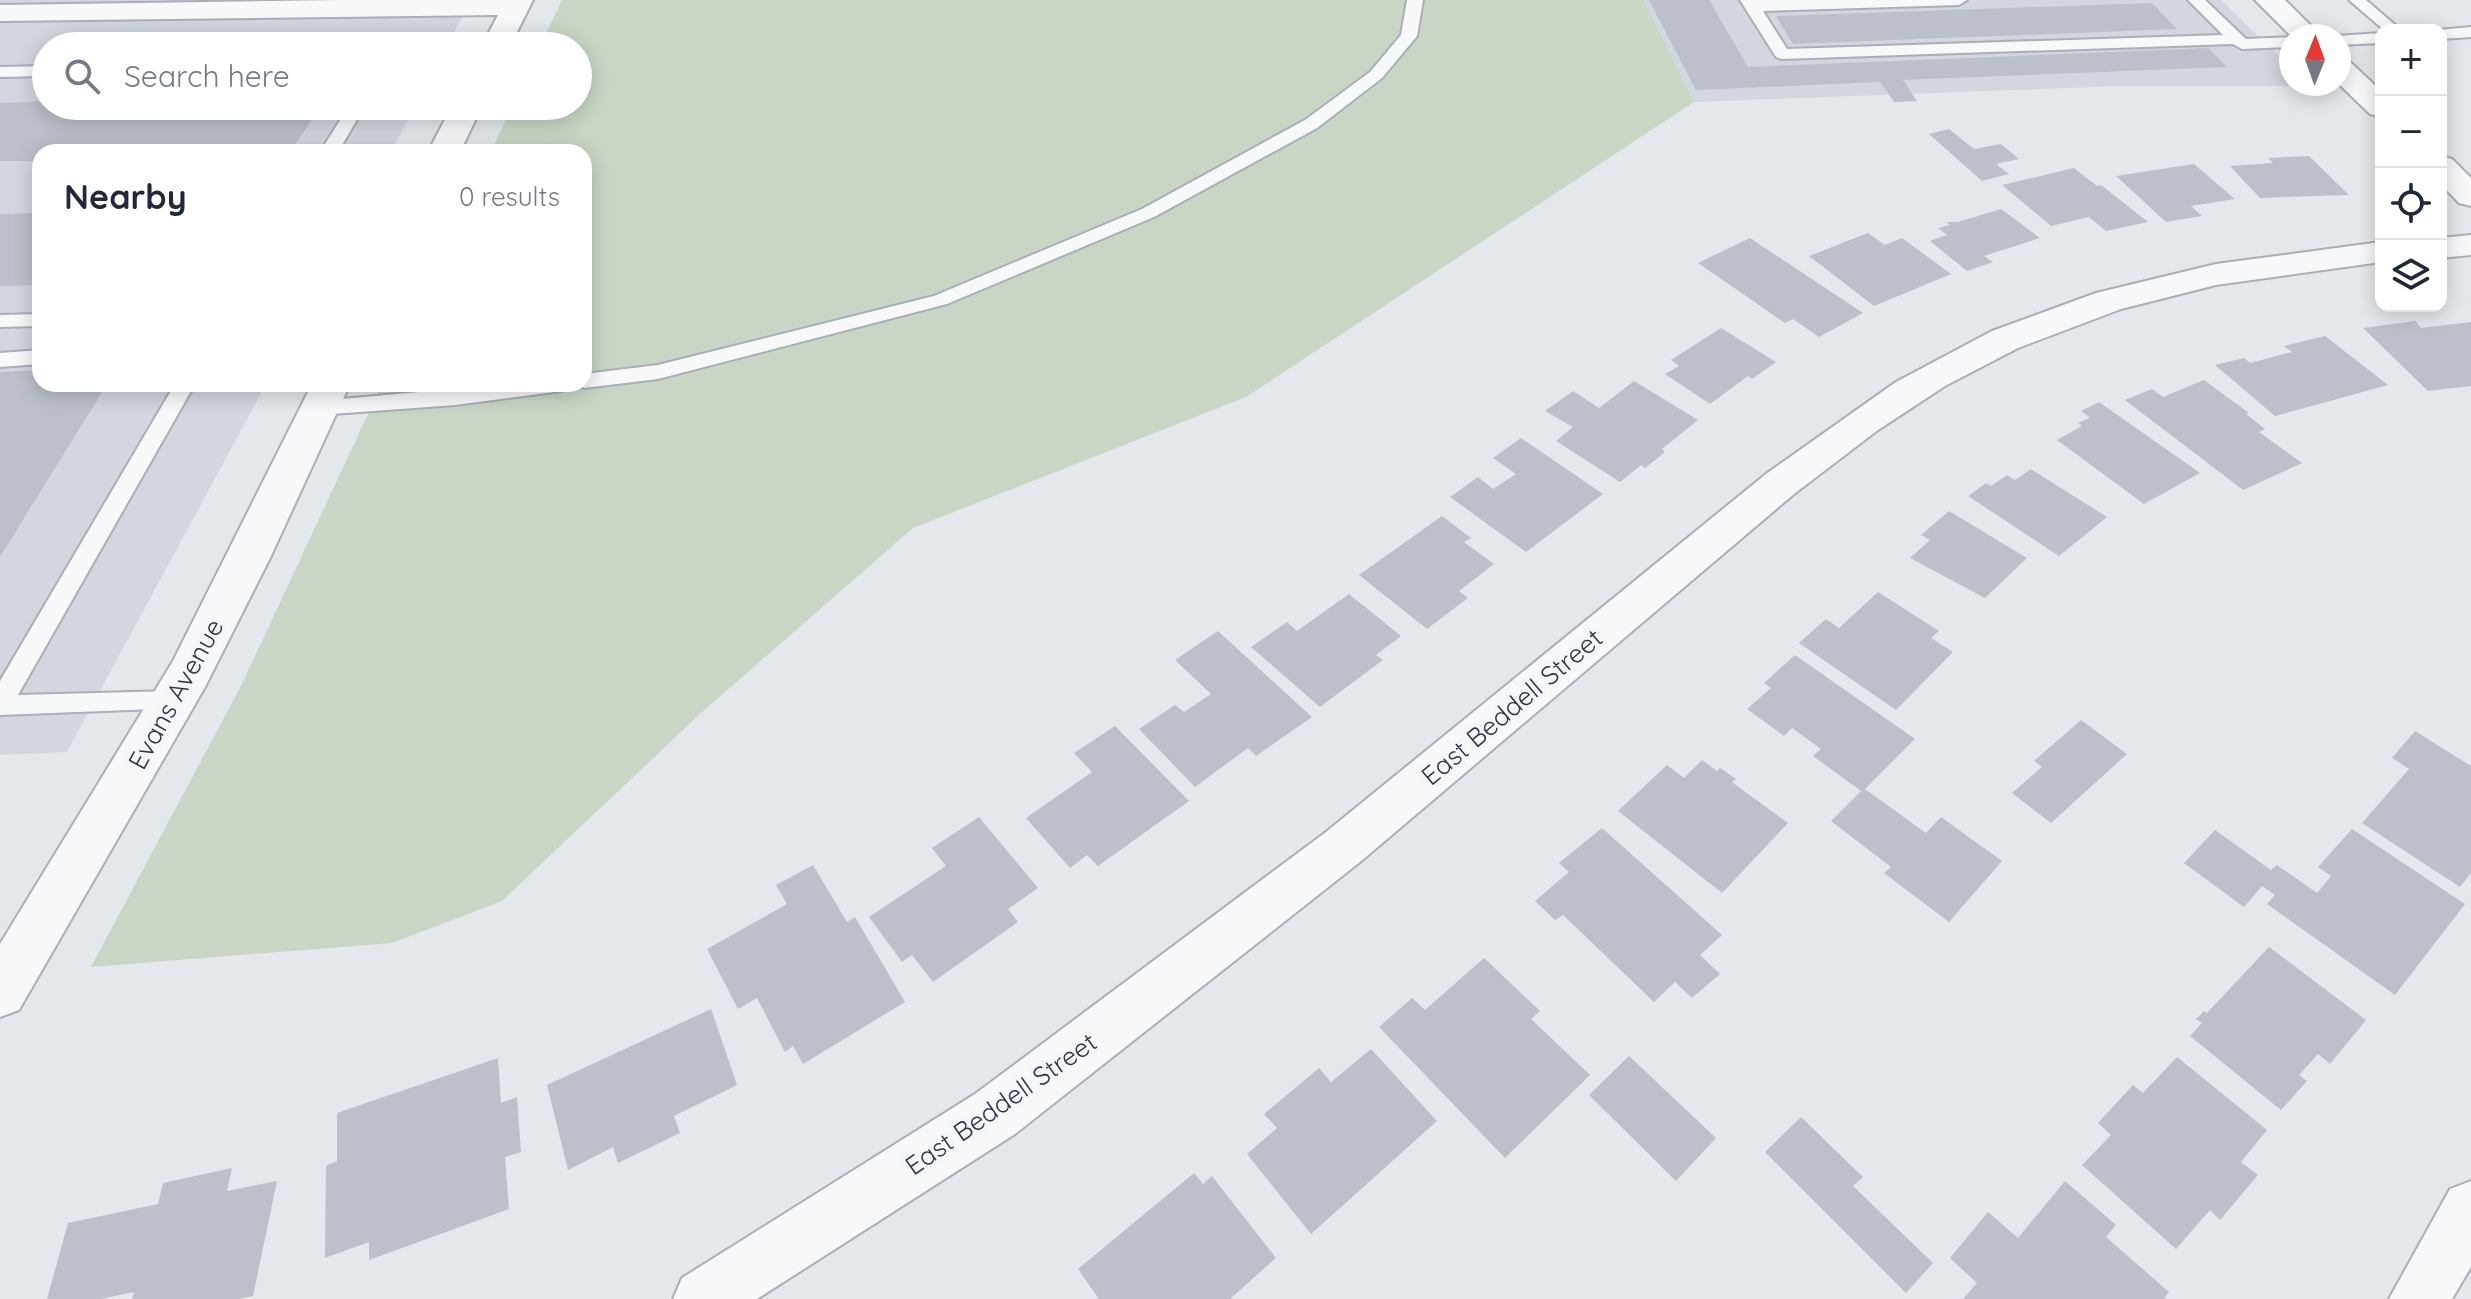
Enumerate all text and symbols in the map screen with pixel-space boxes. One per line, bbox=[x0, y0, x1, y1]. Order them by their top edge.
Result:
north arrow bbox=[2279, 24, 2351, 96]
map controls bbox=[2375, 24, 2447, 312]
button: + bbox=[2375, 24, 2447, 96]
search box bbox=[32, 32, 592, 120]
icon: search bbox=[60, 54, 104, 98]
text: Search here bbox=[124, 57, 290, 95]
button: − bbox=[2375, 96, 2447, 168]
button: locate bbox=[2375, 168, 2447, 240]
text: Nearby bbox=[64, 175, 187, 218]
text: 0 results bbox=[459, 180, 560, 213]
button: layers bbox=[2375, 240, 2447, 312]
street label: Evans Avenue bbox=[121, 613, 230, 775]
street label: East Beddell Street bbox=[1414, 621, 1609, 792]
street label: East Beddell Street bbox=[898, 1025, 1103, 1182]

